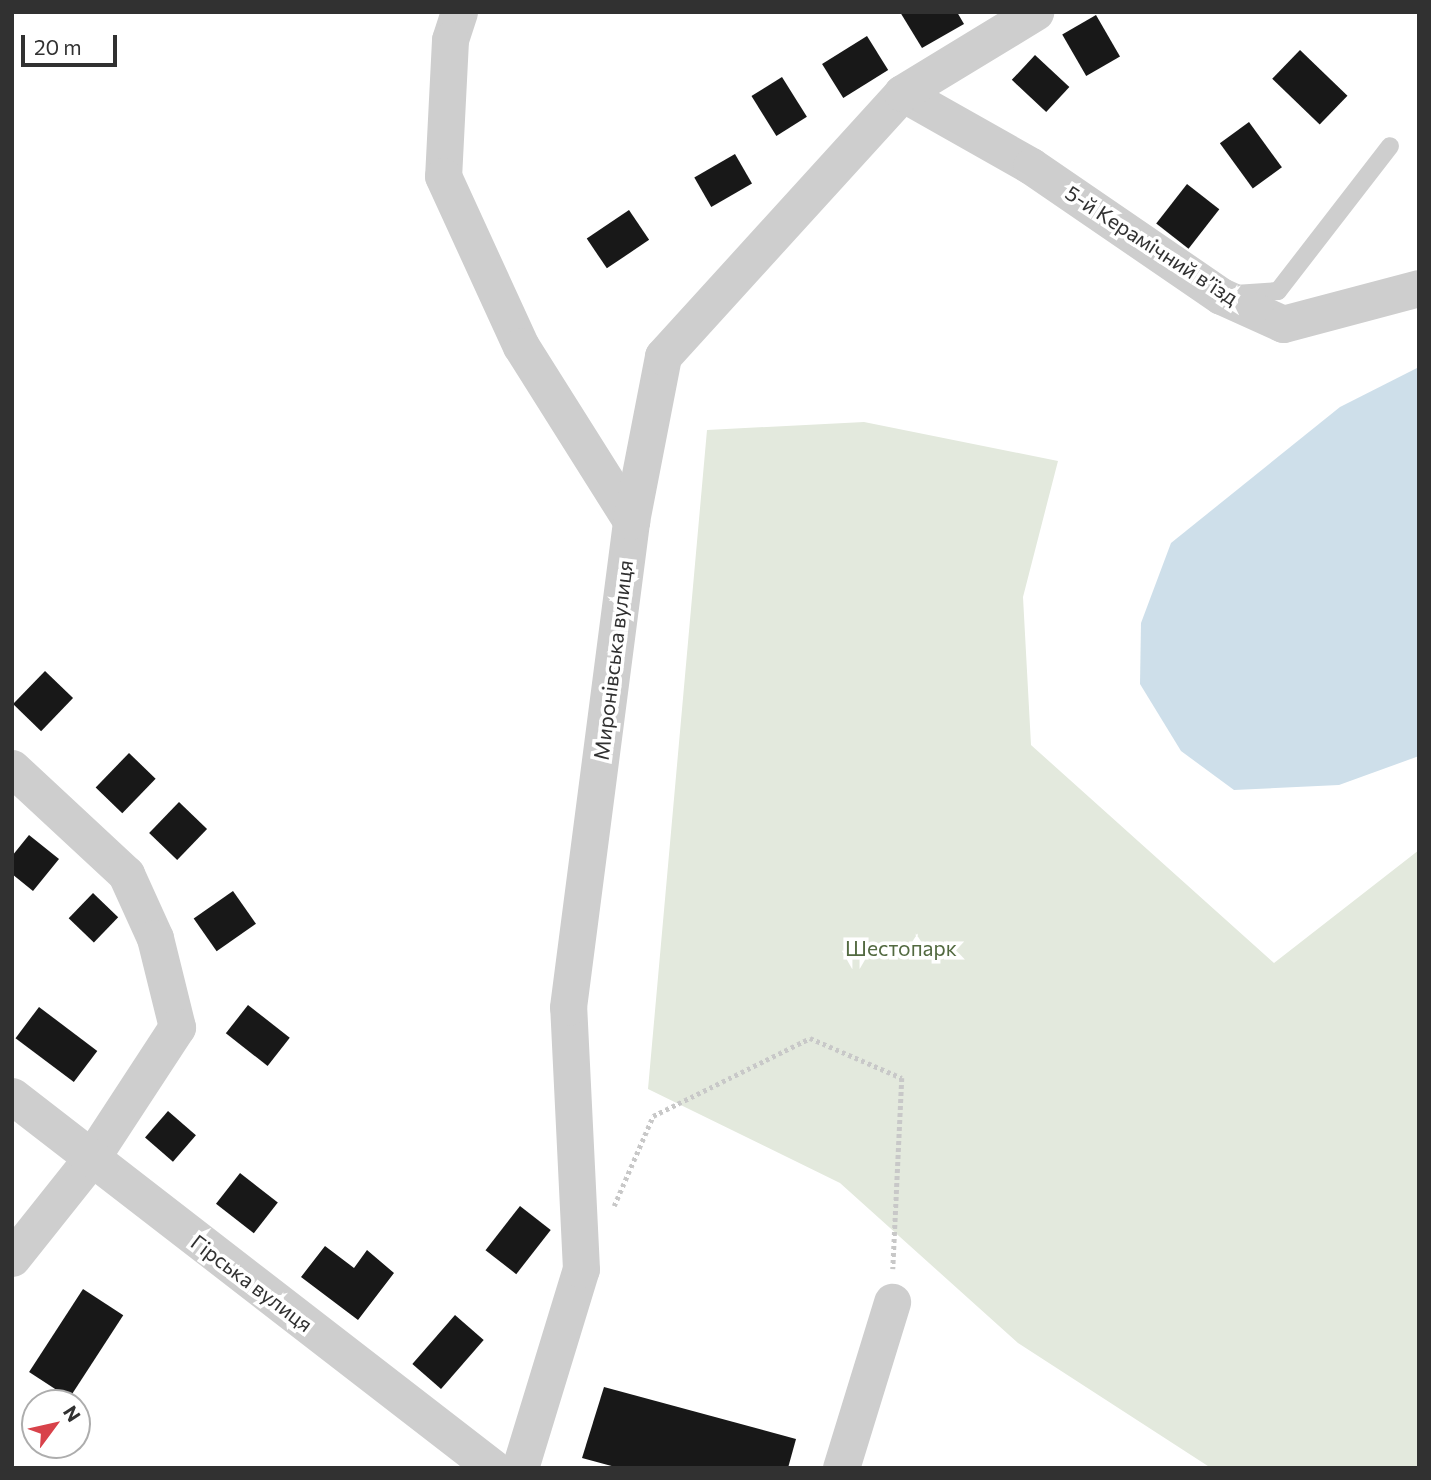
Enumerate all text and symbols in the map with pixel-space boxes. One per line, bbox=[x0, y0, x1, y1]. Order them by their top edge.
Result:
scale bar bbox=[24, 21, 121, 65]
text: 20 m bbox=[34, 34, 82, 59]
street label: 5-й Керамічний в’їзд bbox=[1061, 180, 1243, 310]
street label: Миронівська вулиця bbox=[588, 558, 638, 762]
park label: Шестопарк bbox=[845, 935, 957, 961]
street label: Гірська вулиця bbox=[186, 1229, 318, 1337]
north arrow bbox=[21, 1389, 91, 1459]
text: N bbox=[59, 1401, 86, 1426]

